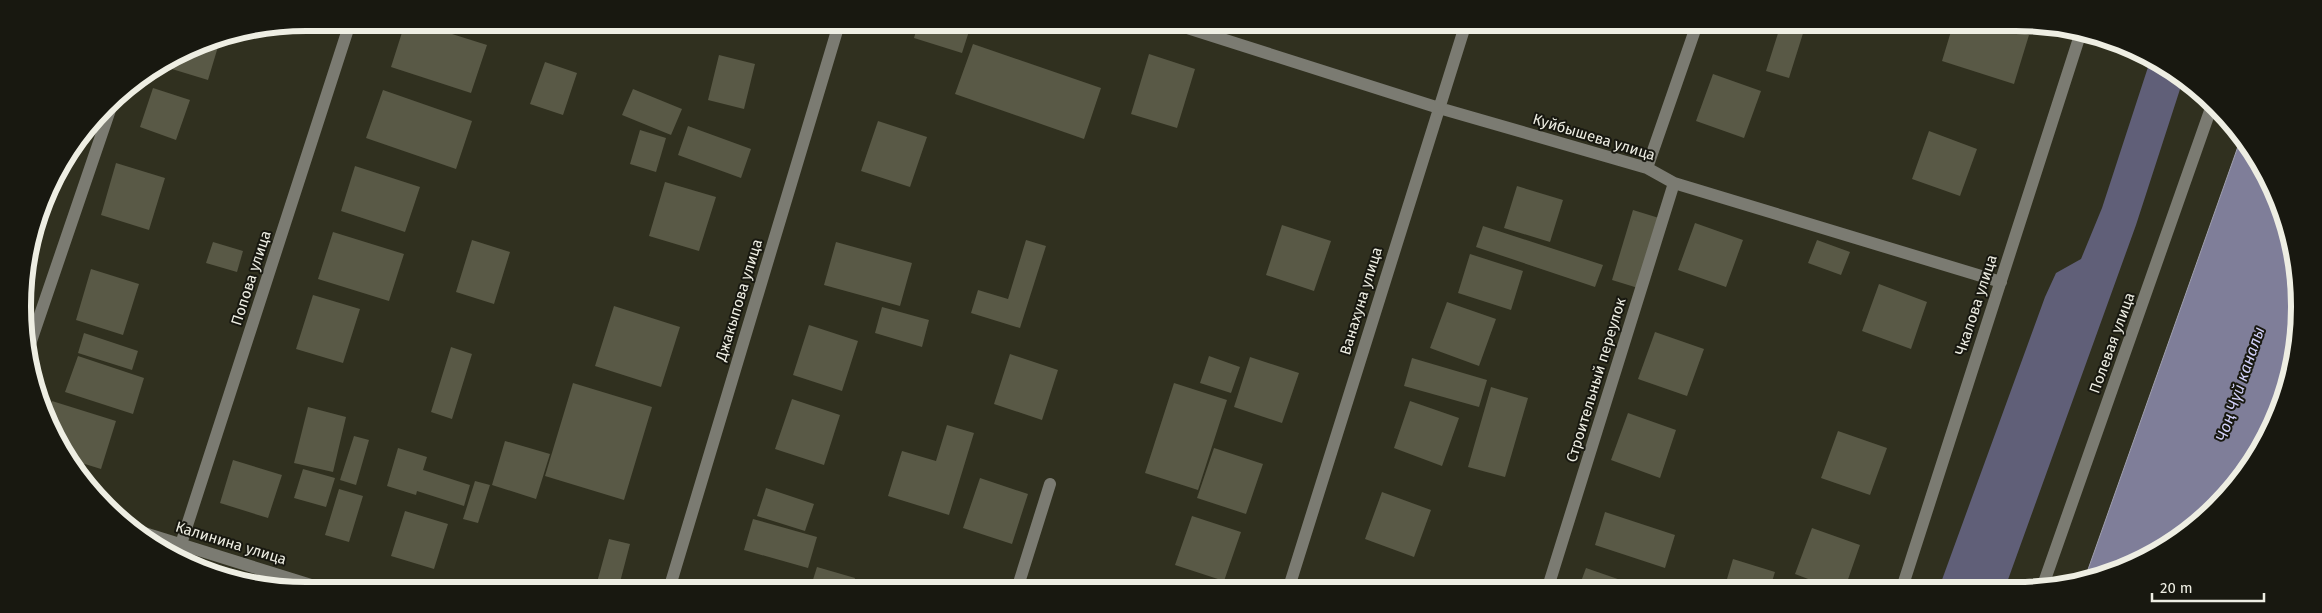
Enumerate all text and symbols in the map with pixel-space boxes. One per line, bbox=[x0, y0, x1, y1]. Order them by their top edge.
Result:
street label: Куйбышева улица bbox=[1531, 110, 1657, 164]
street label: Попова улица bbox=[227, 228, 275, 328]
street label: Джакыпова улица bbox=[712, 237, 766, 364]
street label: Ванахуна улица bbox=[1336, 245, 1386, 357]
street label: Чкалова улица bbox=[1951, 253, 2001, 357]
street label: Полевая улица bbox=[2085, 290, 2139, 396]
street label: Строительный переулок bbox=[1562, 295, 1630, 464]
water label: Чоң Чүй каналы bbox=[2211, 324, 2269, 444]
street label: Калинина улица bbox=[173, 518, 289, 568]
scale bar bbox=[2152, 570, 2264, 602]
text: 20 m bbox=[2160, 579, 2193, 597]

